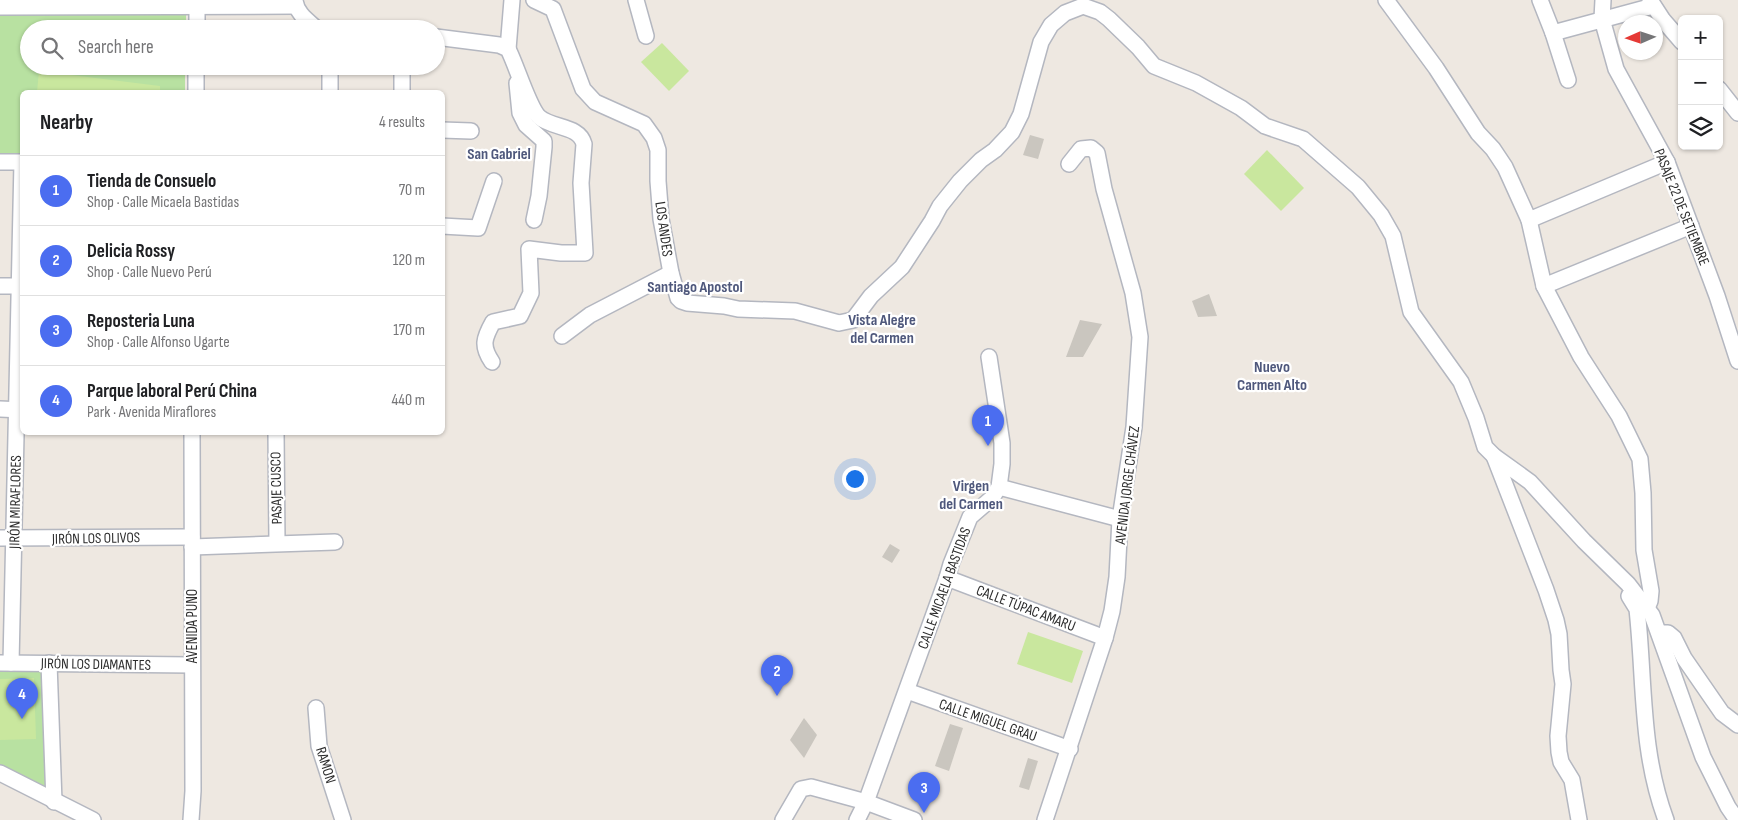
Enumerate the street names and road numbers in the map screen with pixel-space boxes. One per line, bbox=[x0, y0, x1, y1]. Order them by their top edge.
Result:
street label: PASAJE 22 DE SETIEMBRE bbox=[1649, 146, 1714, 268]
street label: LOS ANDES bbox=[650, 200, 677, 258]
street label: AVENIDA JORGE CHÁVEZ bbox=[1111, 425, 1144, 546]
street label: PASAJE CUSCO bbox=[266, 451, 287, 525]
street label: JIRÓN MIRAFLORES bbox=[5, 455, 26, 550]
street label: CALLE MICAELA BASTIDAS bbox=[914, 525, 975, 652]
street label: JIRÓN LOS OLIVOS bbox=[51, 528, 140, 549]
street label: CALLE TÚPAC AMARU bbox=[973, 581, 1078, 636]
street label: AVENIDA PUNO bbox=[183, 589, 202, 664]
street label: JIRÓN LOS DIAMANTES bbox=[40, 654, 151, 675]
street label: CALLE MIGUEL GRAU bbox=[936, 695, 1039, 746]
street label: RAMON bbox=[311, 745, 340, 786]

